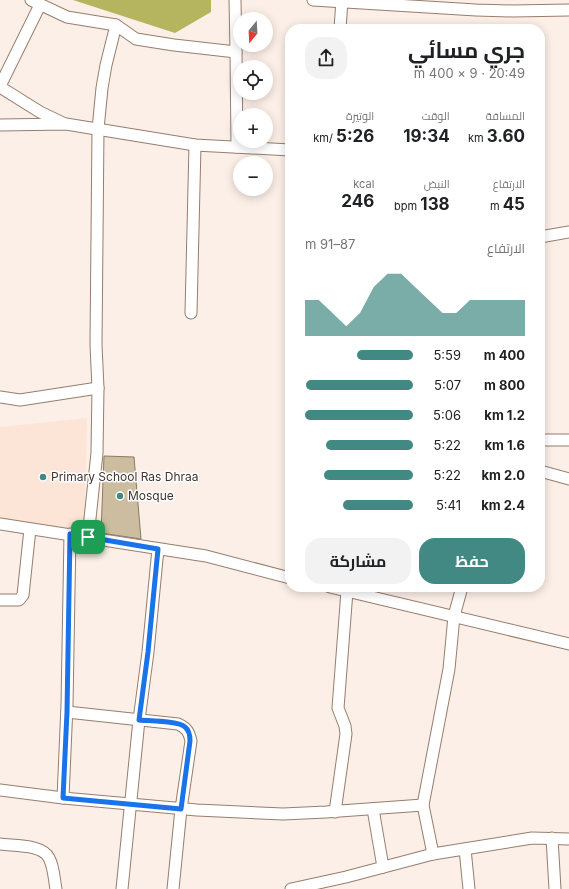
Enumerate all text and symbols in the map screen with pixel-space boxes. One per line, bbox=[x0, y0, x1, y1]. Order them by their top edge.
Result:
north arrow bbox=[233, 12, 273, 52]
map controls bbox=[233, 12, 273, 196]
button: share bbox=[305, 37, 347, 79]
text: جري مسائي bbox=[408, 37, 525, 63]
button: locate bbox=[233, 60, 273, 100]
text: 20:49 · 9 × 400 m bbox=[414, 65, 525, 81]
button: + bbox=[233, 108, 273, 148]
text: الوتيرة bbox=[346, 109, 374, 123]
text: الوقت bbox=[422, 109, 450, 123]
text: المسافة bbox=[486, 109, 525, 123]
text: 5:26 bbox=[336, 126, 374, 146]
text: 19:34 bbox=[403, 126, 450, 146]
text: 3.60 bbox=[487, 126, 525, 146]
text: /km bbox=[313, 131, 336, 145]
text: km bbox=[468, 131, 487, 145]
button: − bbox=[233, 156, 273, 196]
text: kcal bbox=[353, 177, 374, 191]
text: النبض bbox=[424, 177, 450, 191]
text: الارتفاع bbox=[493, 177, 525, 191]
text: 246 bbox=[341, 191, 374, 211]
text: 138 bbox=[420, 194, 450, 214]
text: 45 bbox=[503, 194, 525, 214]
text: bpm bbox=[394, 199, 420, 213]
text: m bbox=[490, 199, 503, 213]
text: 87–91 m bbox=[305, 236, 355, 252]
text: الارتفاع bbox=[487, 240, 525, 256]
text: 5:59 bbox=[433, 347, 461, 363]
text: 400 m bbox=[484, 347, 525, 363]
text: 5:07 bbox=[434, 377, 461, 393]
text: 800 m bbox=[484, 377, 525, 393]
text: 5:06 bbox=[433, 407, 461, 423]
text: 1.2 km bbox=[484, 407, 525, 423]
text: 5:22 bbox=[433, 437, 461, 453]
text: 1.6 km bbox=[484, 437, 525, 453]
text: 5:22 bbox=[433, 467, 461, 483]
text: 2.0 km bbox=[482, 467, 525, 483]
place label: Primary School Ras Dhraa bbox=[51, 469, 199, 484]
marker: Primary School Ras Dhraa bbox=[38, 472, 48, 482]
place label: Mosque bbox=[128, 488, 174, 503]
marker: Mosque bbox=[115, 491, 125, 501]
text: 5:41 bbox=[436, 497, 461, 513]
text: 2.4 km bbox=[481, 497, 525, 513]
pin bbox=[71, 520, 105, 554]
icon: arrive bbox=[77, 526, 99, 548]
button: مشاركة bbox=[305, 538, 411, 584]
button: حفظ bbox=[419, 538, 525, 584]

